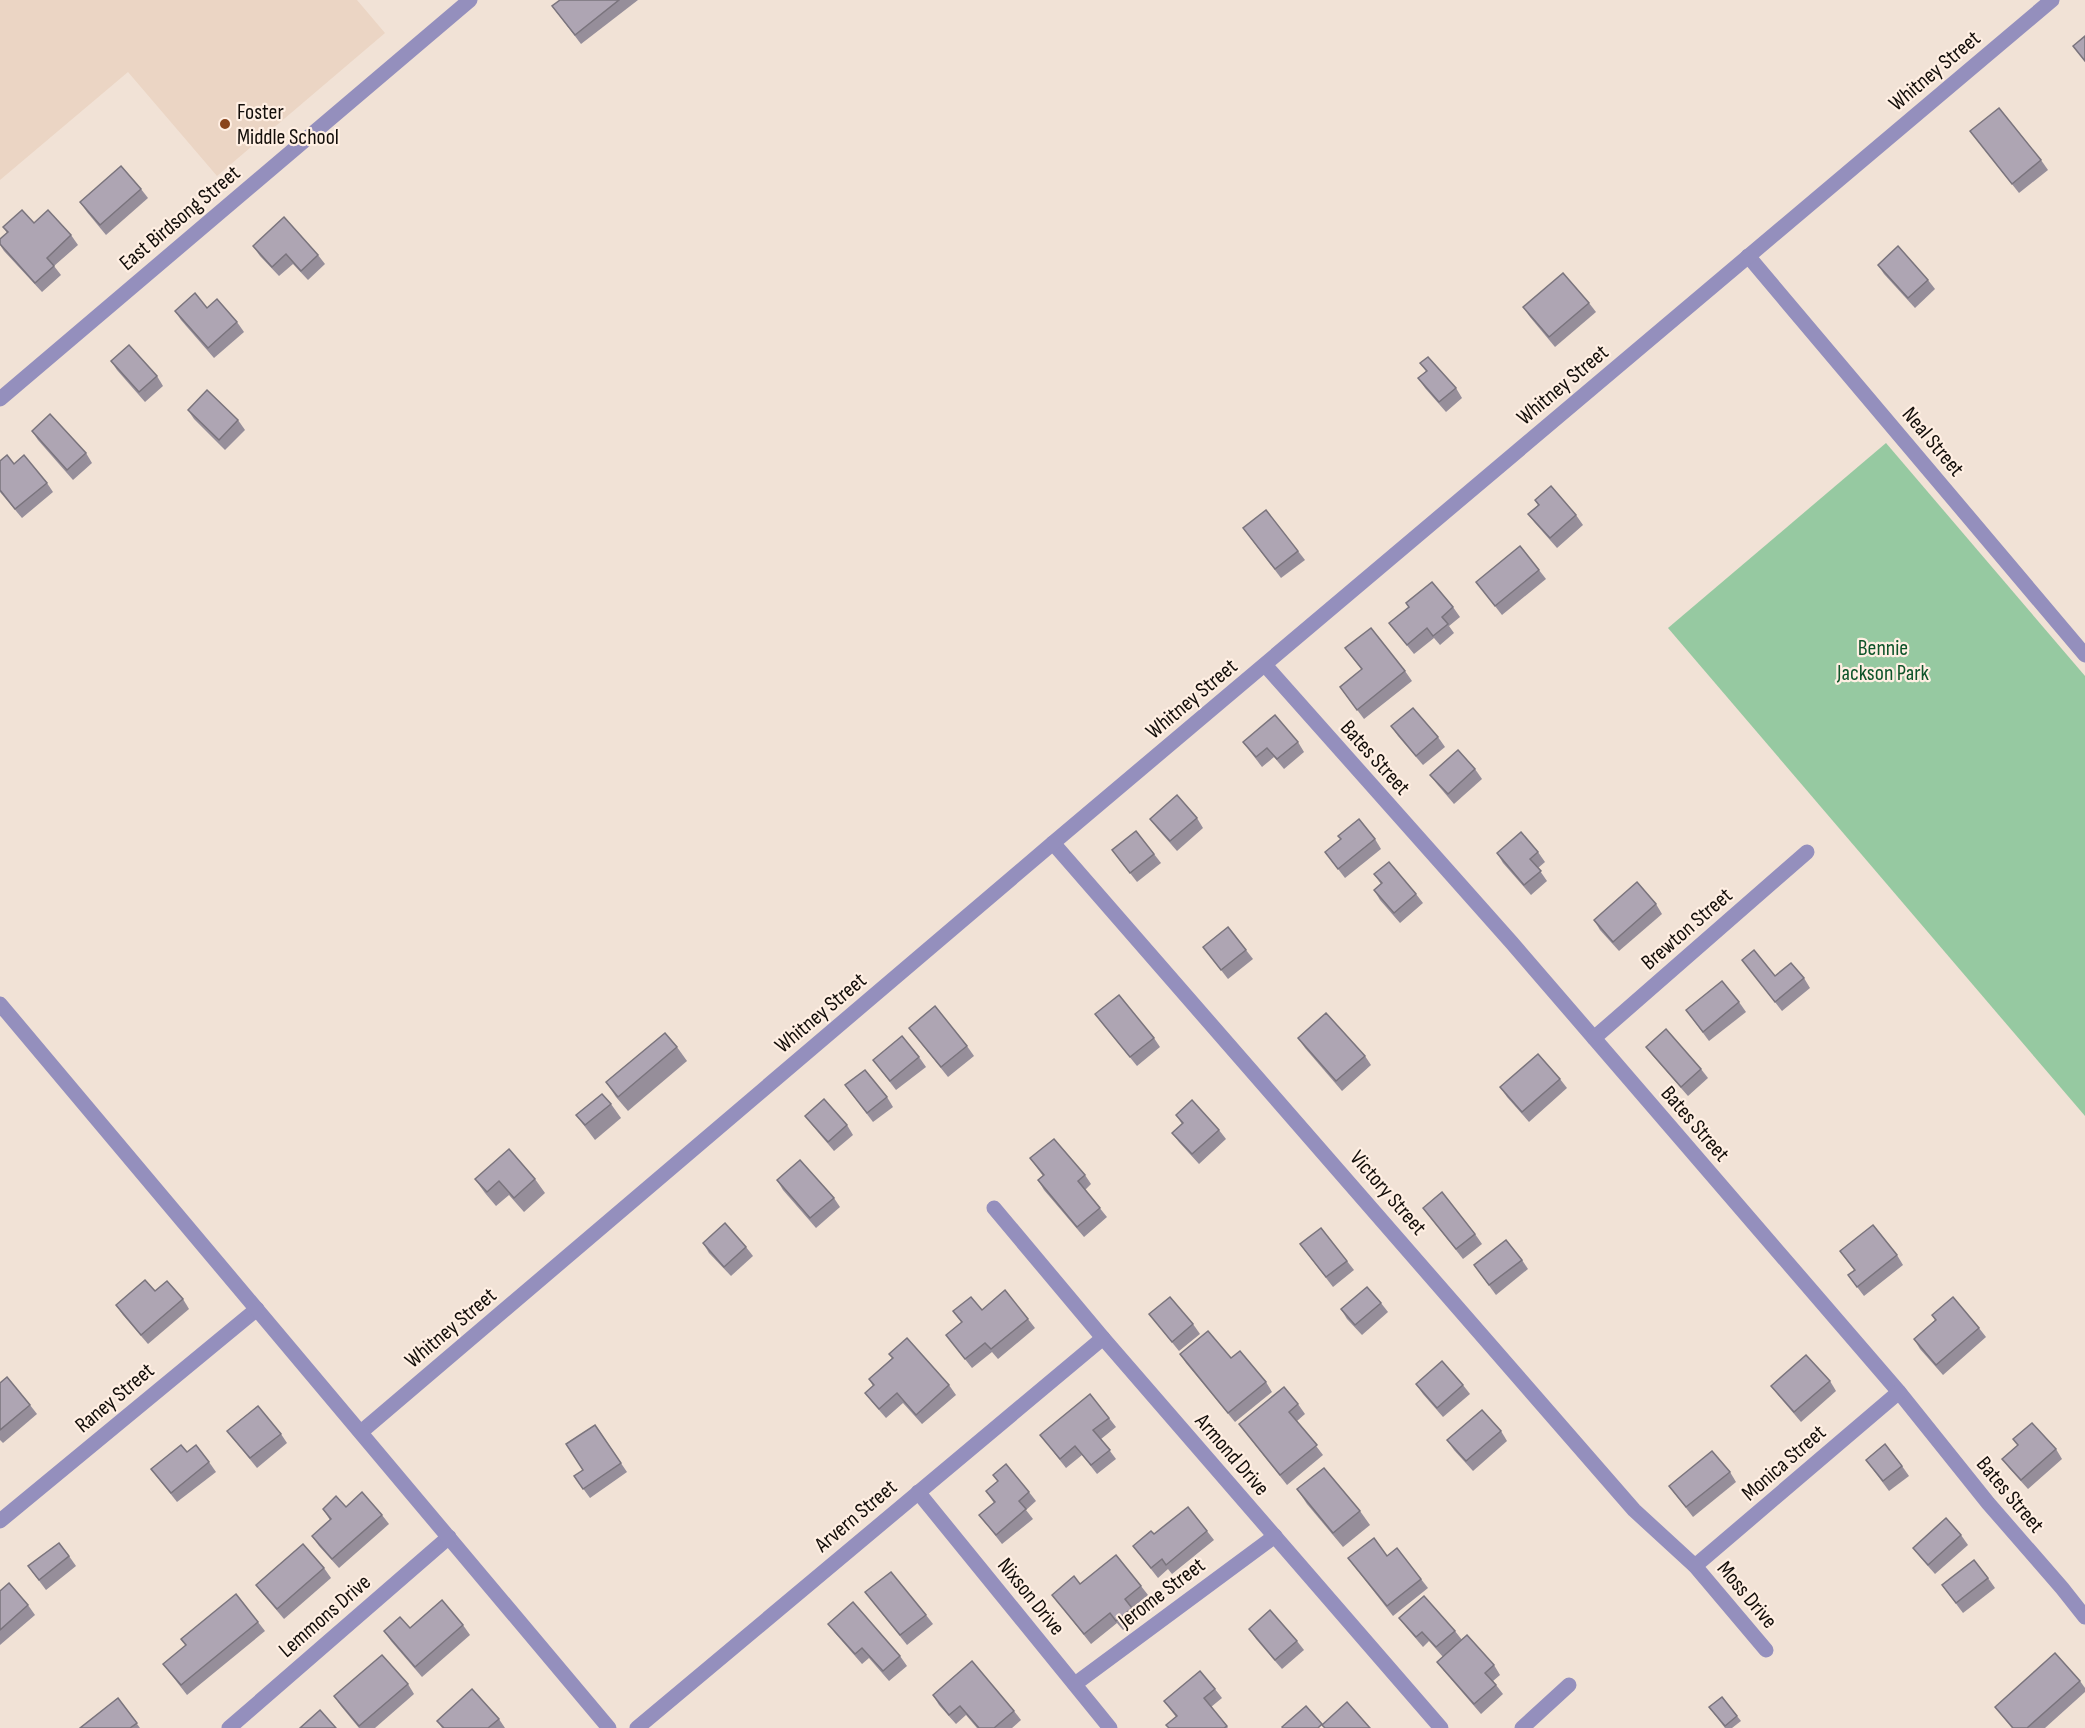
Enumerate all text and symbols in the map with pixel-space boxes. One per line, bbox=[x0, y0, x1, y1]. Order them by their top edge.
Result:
street label: Whitney Street bbox=[1884, 25, 1986, 117]
place label: Foster Middle School bbox=[237, 99, 339, 151]
marker: Foster Middle School bbox=[218, 117, 232, 131]
street label: East Birdsong Street bbox=[114, 160, 246, 277]
street label: Whitney Street bbox=[1512, 339, 1614, 431]
street label: Neal Street bbox=[1896, 402, 1970, 482]
park label: Bennie Jackson Park bbox=[1836, 635, 1930, 687]
street label: Whitney Street bbox=[1141, 653, 1243, 745]
street label: Bates Street bbox=[1334, 715, 1416, 801]
street label: Brewton Street bbox=[1636, 882, 1738, 976]
street label: Whitney Street bbox=[770, 967, 872, 1059]
street label: Bates Street bbox=[1655, 1081, 1735, 1168]
street label: Victory Street bbox=[1344, 1145, 1432, 1241]
street label: Whitney Street bbox=[400, 1282, 502, 1374]
street label: Raney Street bbox=[70, 1357, 160, 1439]
street label: Armond Drive bbox=[1188, 1408, 1275, 1502]
street label: Monica Street bbox=[1736, 1419, 1832, 1507]
street label: Bates Street bbox=[1970, 1451, 2050, 1539]
street label: Arvern Street bbox=[809, 1474, 903, 1559]
street label: Jerome Street bbox=[1113, 1552, 1211, 1635]
street label: Nixson Drive bbox=[991, 1553, 1070, 1641]
street label: Moss Drive bbox=[1711, 1556, 1783, 1634]
street label: Lemmons Drive bbox=[273, 1569, 377, 1664]

